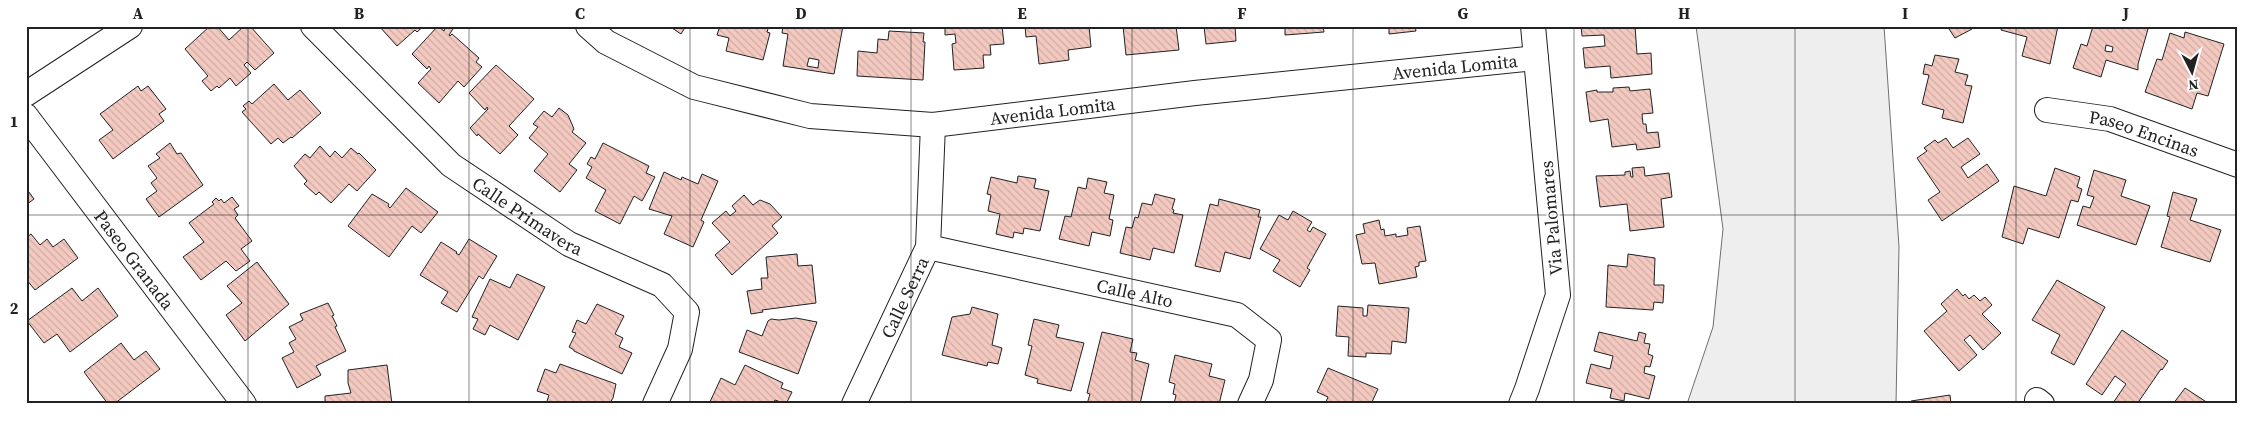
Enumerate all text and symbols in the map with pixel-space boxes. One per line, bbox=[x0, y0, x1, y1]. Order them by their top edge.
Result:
text: A bbox=[133, 2, 144, 24]
text: B bbox=[354, 2, 365, 24]
text: C bbox=[575, 2, 585, 24]
text: D bbox=[795, 2, 807, 24]
text: E bbox=[1017, 2, 1027, 24]
text: F bbox=[1237, 2, 1247, 24]
text: G bbox=[1458, 2, 1469, 24]
text: H bbox=[1678, 2, 1690, 24]
text: I bbox=[1902, 2, 1908, 24]
text: J bbox=[2122, 2, 2129, 24]
street label: Avenida Lomita bbox=[1391, 47, 1520, 85]
north arrow bbox=[2166, 48, 2216, 98]
text: N bbox=[2187, 74, 2199, 95]
street label: Avenida Lomita bbox=[988, 90, 1117, 130]
street label: Paseo Encinas bbox=[2087, 104, 2203, 163]
text: 1 bbox=[10, 110, 18, 132]
street label: Via Palomares bbox=[1534, 159, 1568, 276]
street label: Calle Primavera bbox=[468, 170, 588, 261]
street label: Paseo Granada bbox=[89, 205, 181, 315]
street label: Calle Serra bbox=[874, 252, 935, 342]
street label: Calle Alto bbox=[1094, 272, 1176, 313]
text: 2 bbox=[10, 297, 19, 319]

